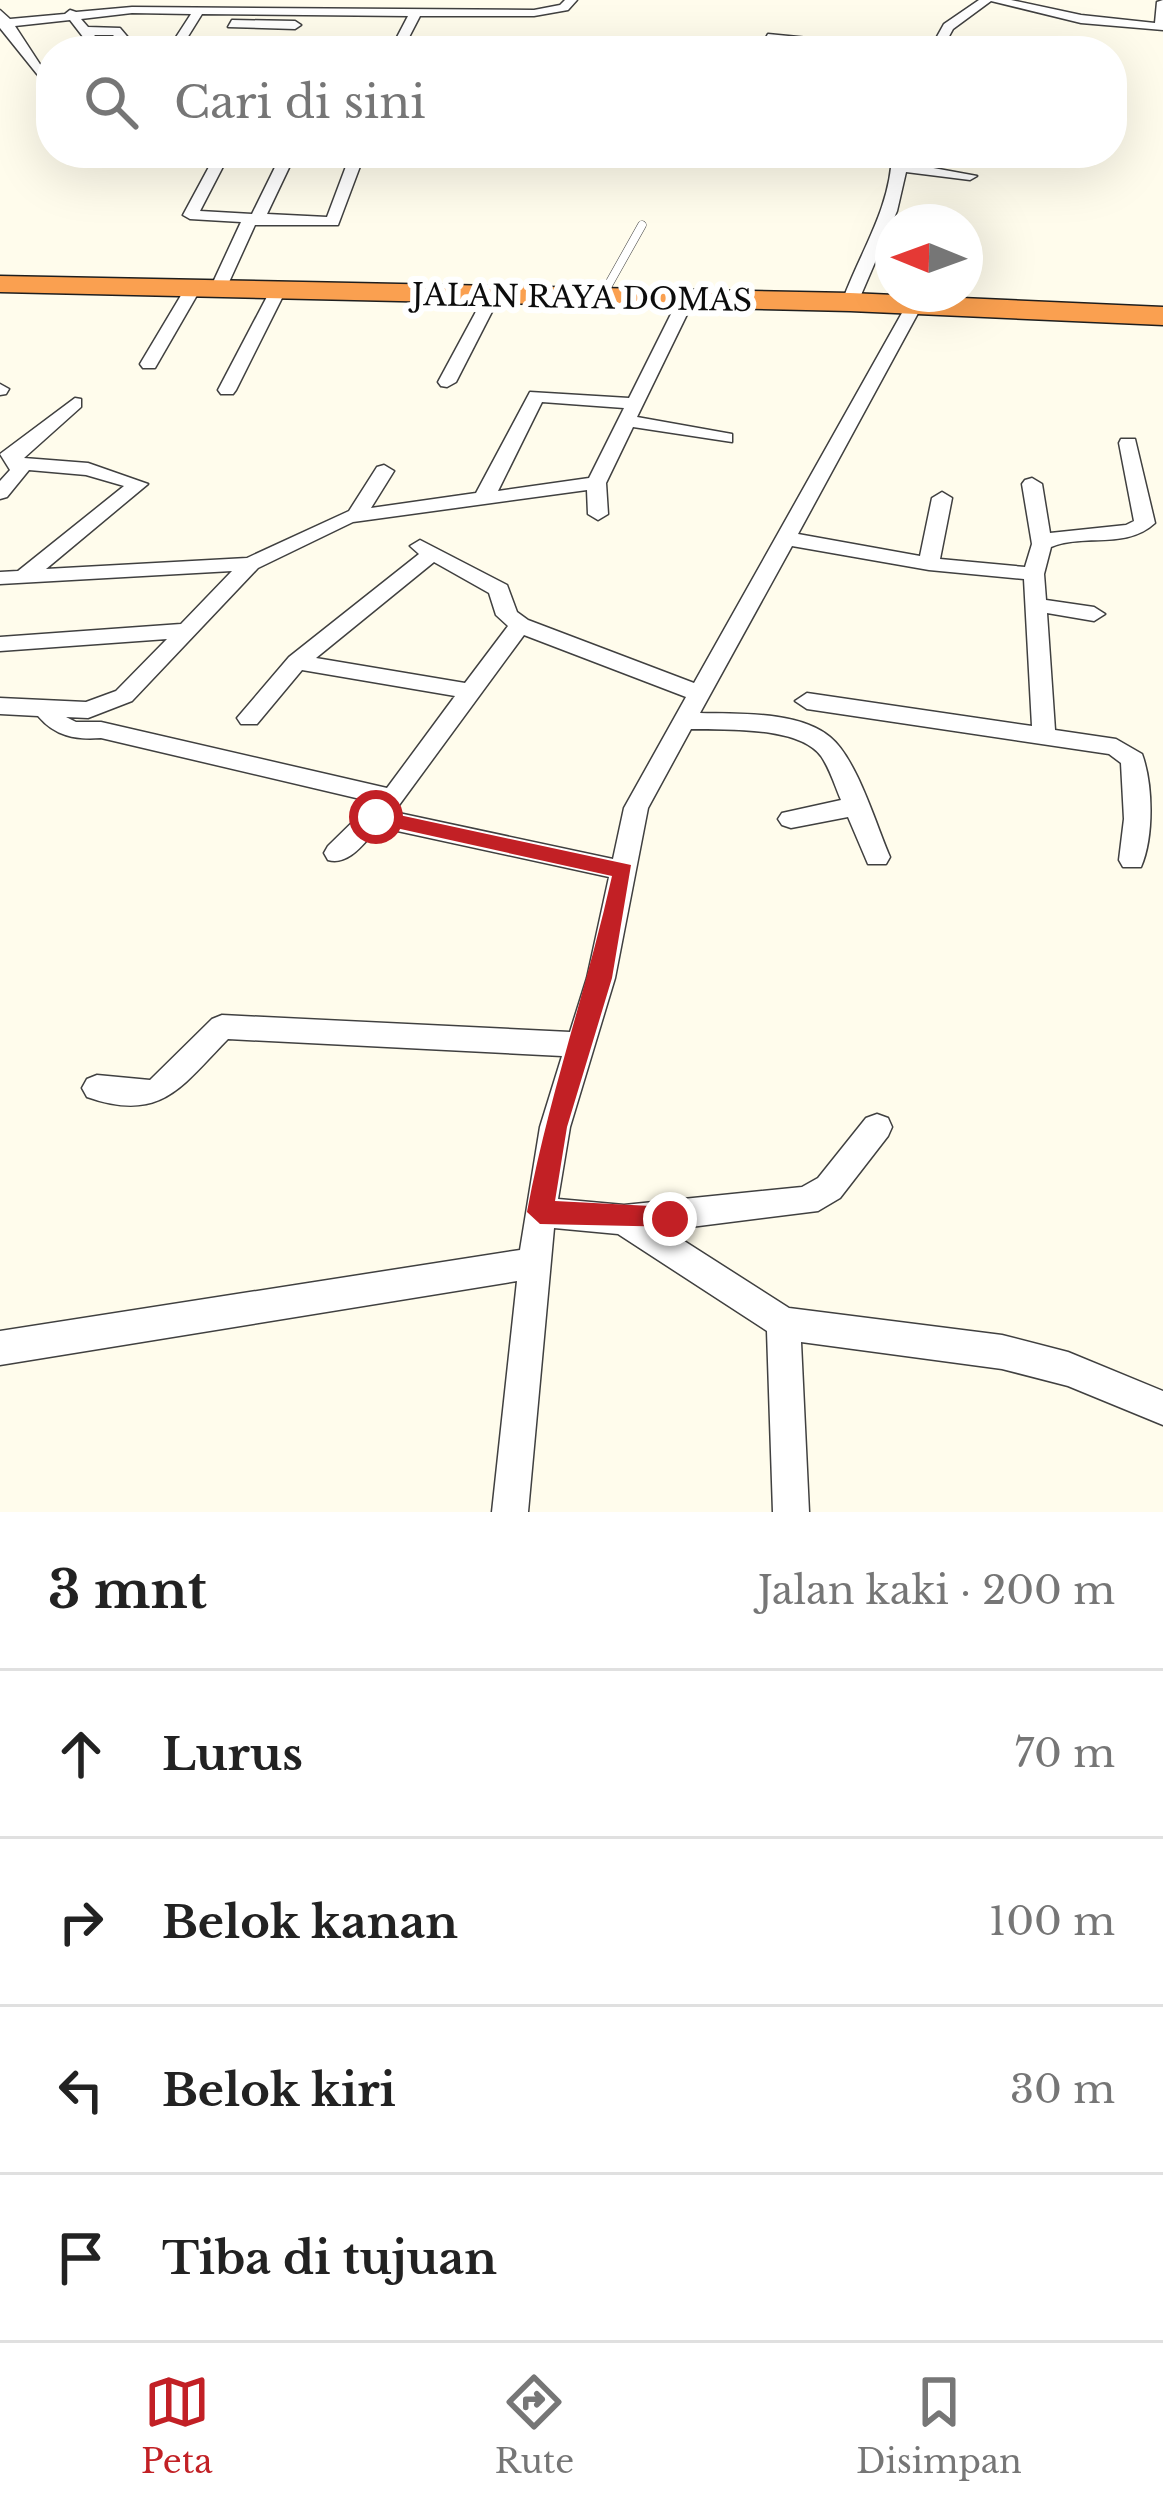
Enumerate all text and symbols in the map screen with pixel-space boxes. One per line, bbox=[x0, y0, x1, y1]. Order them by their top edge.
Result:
search box bbox=[36, 36, 1127, 168]
icon: search bbox=[78, 69, 144, 135]
text: Cari di sini bbox=[174, 74, 426, 130]
north arrow bbox=[875, 204, 983, 312]
street label: JALAN RAYA DOMAS bbox=[408, 276, 752, 319]
route start bbox=[349, 790, 403, 844]
route end bbox=[643, 1192, 697, 1246]
text: 3 mnt bbox=[48, 1559, 207, 1622]
text: Jalan kaki · 200 m bbox=[758, 1566, 1115, 1615]
icon: ahead bbox=[48, 1721, 114, 1787]
text: Lurus bbox=[162, 1726, 303, 1782]
text: 70 m bbox=[1015, 1729, 1115, 1778]
icon: right bbox=[48, 1889, 114, 1955]
text: Belok kanan bbox=[162, 1894, 458, 1950]
text: 100 m bbox=[989, 1897, 1115, 1946]
icon: left bbox=[48, 2057, 114, 2123]
text: Belok kiri bbox=[162, 2062, 396, 2118]
text: 30 m bbox=[1010, 2065, 1115, 2114]
icon: arrive bbox=[48, 2225, 114, 2291]
text: Tiba di tujuan bbox=[162, 2230, 497, 2286]
tab: Peta bbox=[141, 2369, 212, 2482]
tab: Rute bbox=[495, 2369, 574, 2482]
tab: Disimpan bbox=[856, 2369, 1022, 2482]

